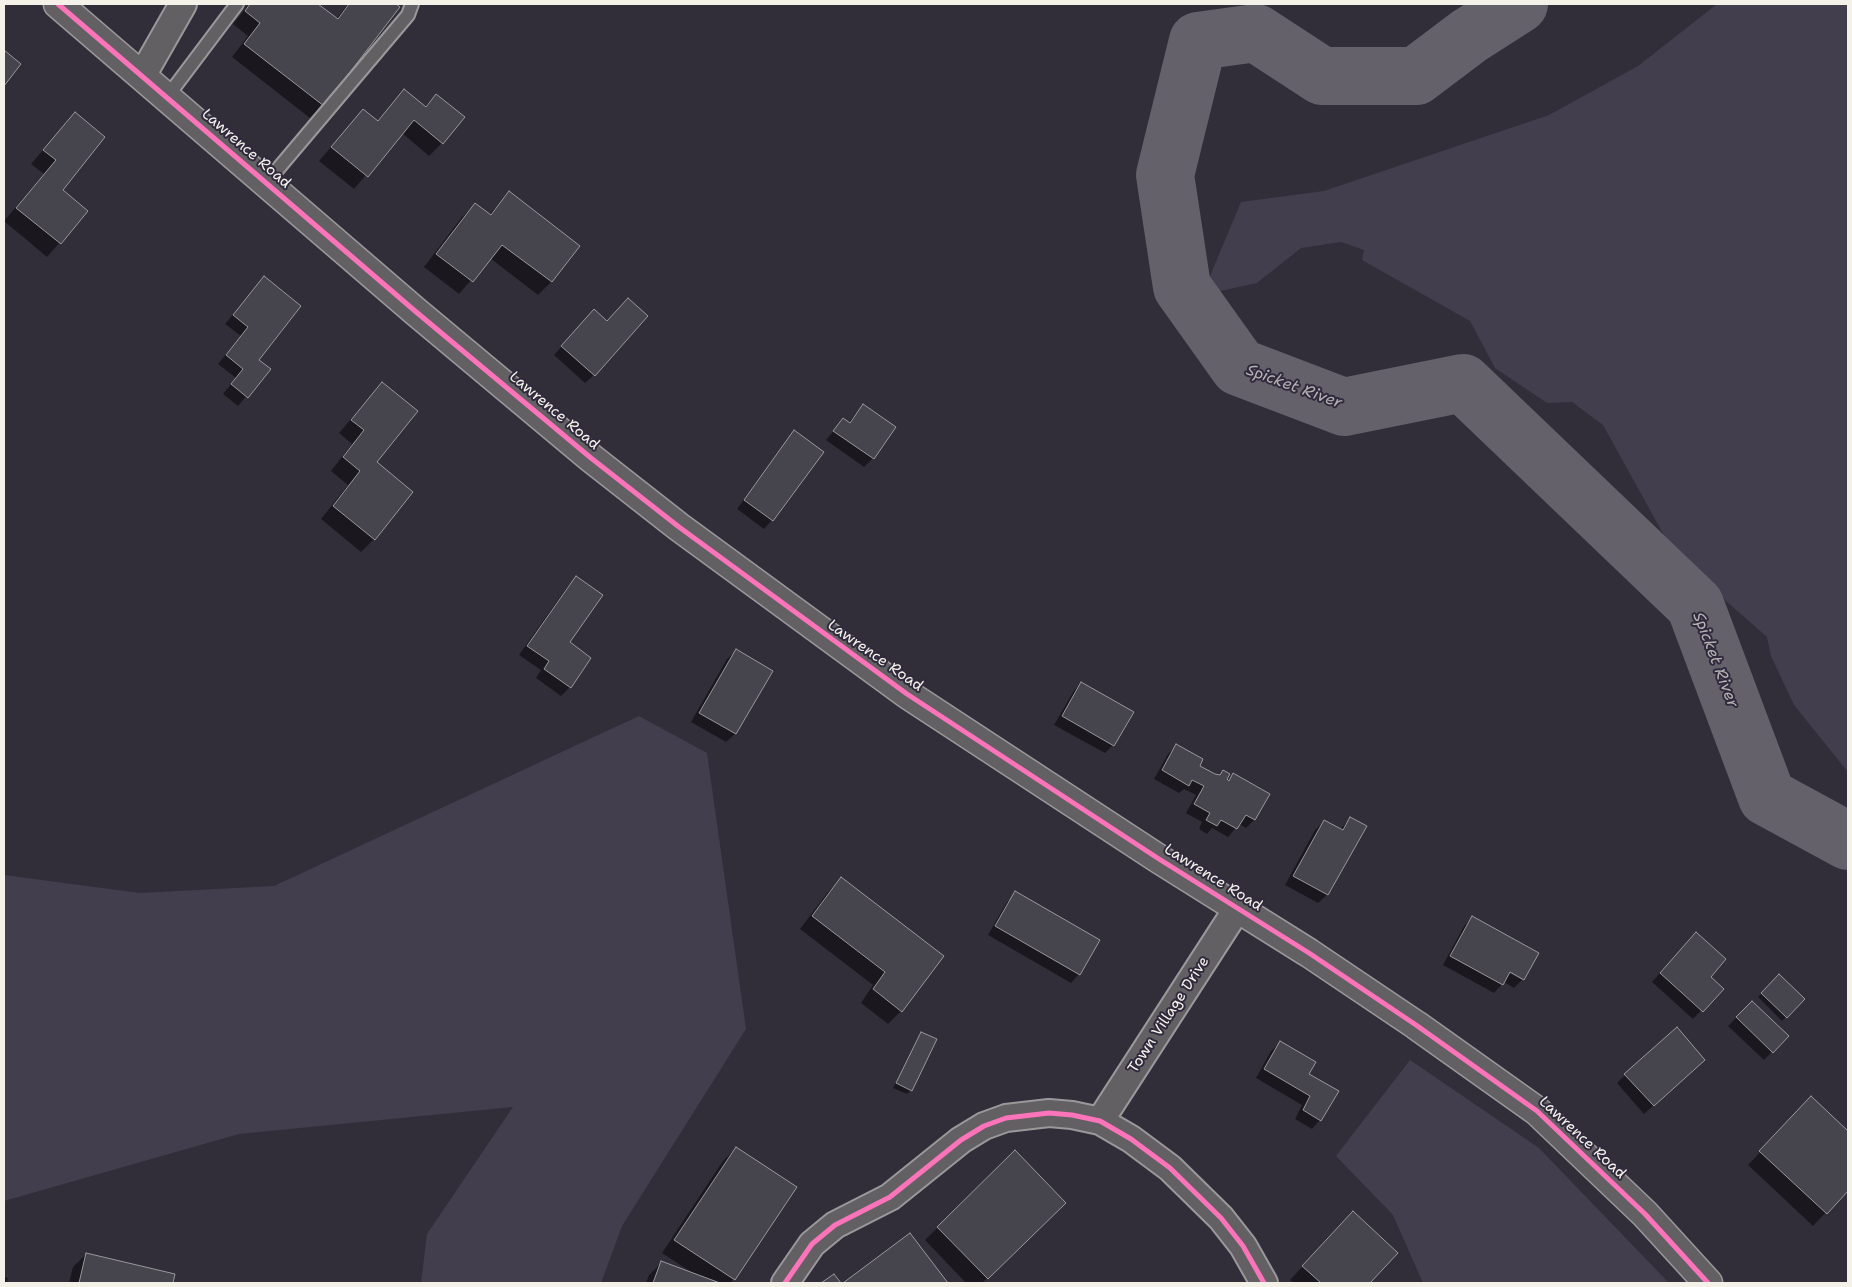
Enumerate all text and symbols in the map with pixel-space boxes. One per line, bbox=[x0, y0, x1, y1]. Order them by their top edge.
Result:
street label: Lawrence Road bbox=[198, 105, 294, 193]
water label: Spicket River bbox=[1243, 361, 1345, 413]
street label: Lawrence Road bbox=[505, 368, 603, 454]
water label: Spicket River bbox=[1688, 610, 1742, 710]
street label: Lawrence Road bbox=[824, 616, 926, 696]
street label: Lawrence Road bbox=[1161, 841, 1265, 915]
street label: Town Village Drive bbox=[1125, 953, 1213, 1077]
street label: Lawrence Road bbox=[1535, 1093, 1629, 1183]

